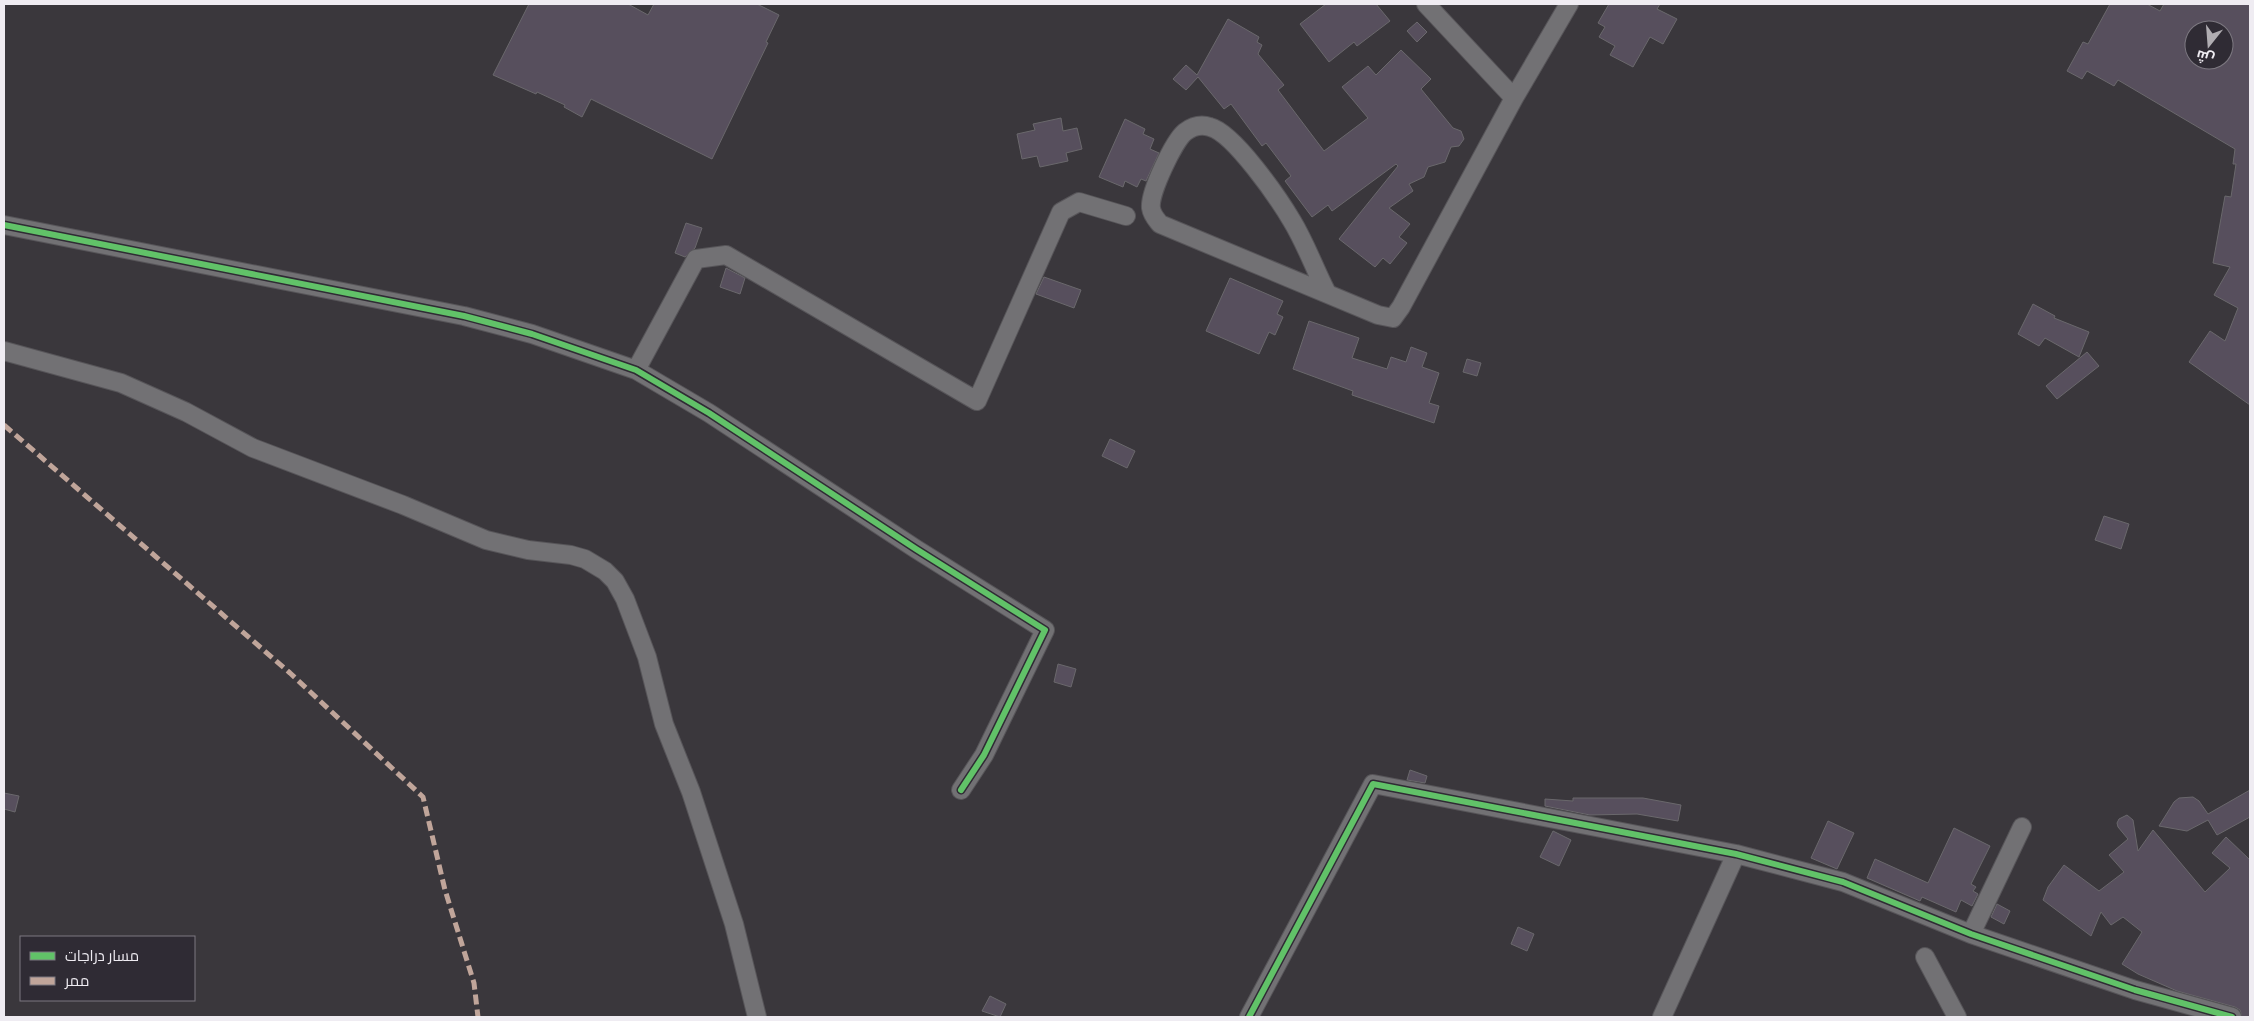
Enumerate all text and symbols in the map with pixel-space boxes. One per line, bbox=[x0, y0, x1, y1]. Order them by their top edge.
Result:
north arrow bbox=[2184, 20, 2234, 70]
text: ش bbox=[2194, 46, 2216, 69]
legend bbox=[20, 936, 195, 1001]
text: مسار دراجات bbox=[65, 945, 139, 966]
text: ممر bbox=[64, 970, 89, 991]

